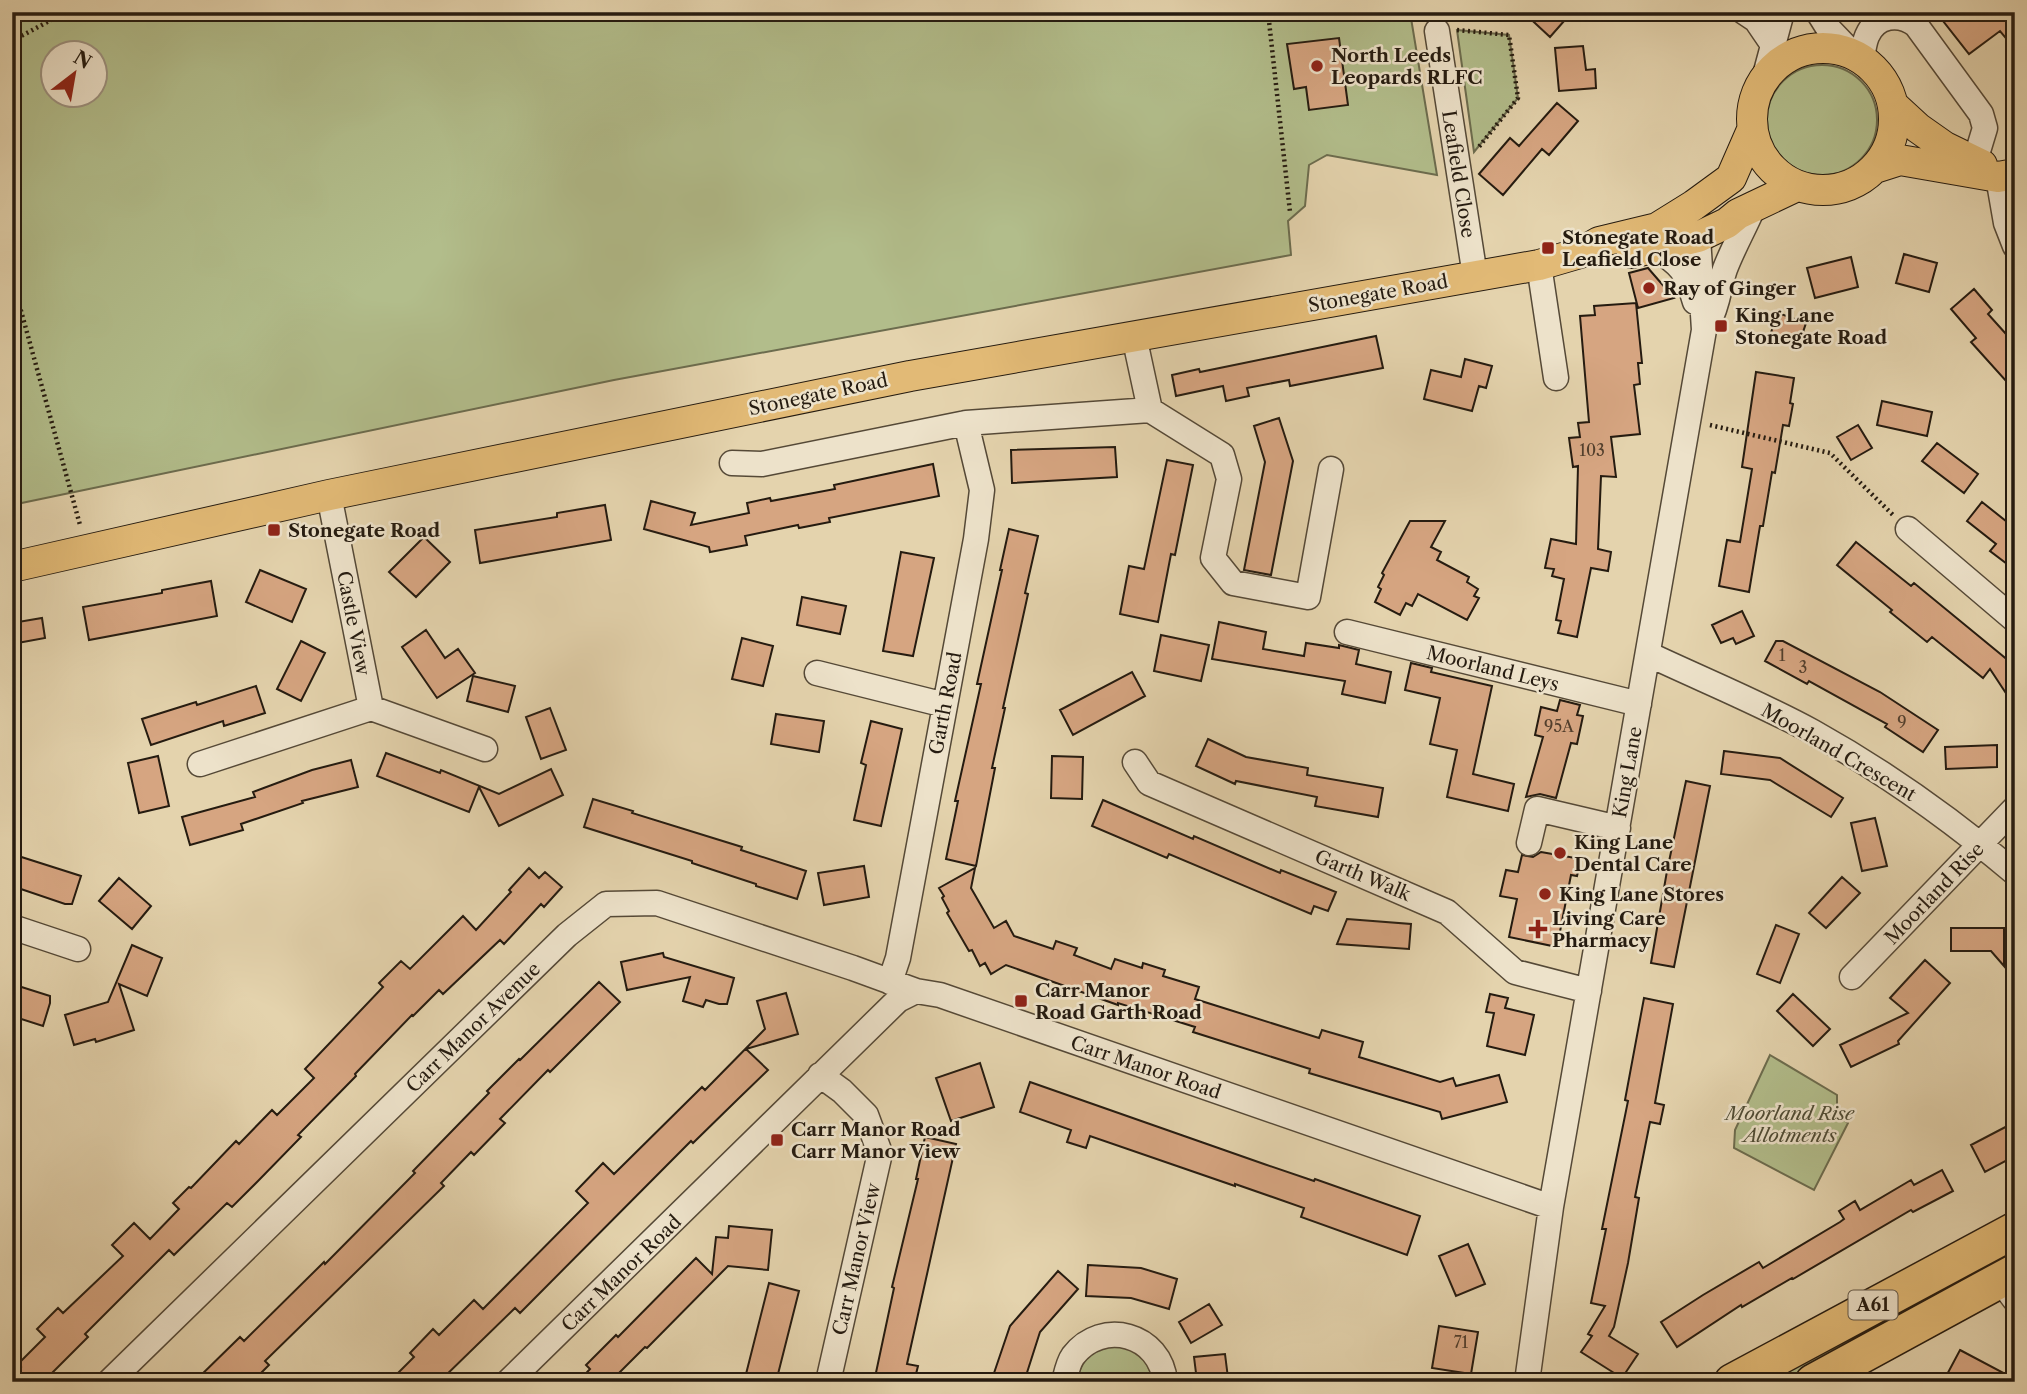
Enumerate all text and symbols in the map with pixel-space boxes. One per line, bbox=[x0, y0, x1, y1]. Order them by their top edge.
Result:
north arrow bbox=[38, 38, 108, 108]
place label: North Leeds Leopards RLFC bbox=[1331, 44, 1483, 89]
text: N bbox=[69, 46, 95, 74]
marker: North Leeds Leopards RLFC bbox=[1309, 58, 1325, 74]
street label: Leafield Close bbox=[1437, 109, 1480, 240]
place label: Stonegate Road Leafield Close bbox=[1562, 226, 1714, 271]
marker: Stonegate Road Leafield Close bbox=[1540, 240, 1556, 256]
street label: Stonegate Road bbox=[1306, 270, 1450, 317]
place label: Ray of Ginger bbox=[1663, 277, 1797, 300]
marker: Ray of Ginger bbox=[1641, 280, 1657, 296]
place label: King Lane Stonegate Road bbox=[1735, 304, 1887, 349]
marker: King Lane Stonegate Road bbox=[1713, 318, 1729, 334]
street label: Stonegate Road bbox=[746, 368, 890, 420]
house number: 103 bbox=[1579, 440, 1605, 460]
place label: Stonegate Road bbox=[288, 519, 440, 542]
marker: Stonegate Road bbox=[266, 522, 282, 538]
street label: Castle View bbox=[332, 569, 375, 677]
street label: Moorland Leys bbox=[1424, 641, 1561, 696]
house number: 1 bbox=[1779, 645, 1786, 665]
street label: Garth Road bbox=[924, 649, 967, 756]
house number: 3 bbox=[1799, 657, 1807, 677]
street label: Moorland Crescent bbox=[1757, 699, 1920, 806]
house number: 9 bbox=[1897, 712, 1907, 732]
house number: 95A bbox=[1544, 716, 1575, 736]
street label: King Lane bbox=[1608, 725, 1647, 820]
place label: King Lane Dental Care bbox=[1574, 831, 1692, 876]
street label: Moorland Rise bbox=[1880, 838, 1989, 949]
street label: Garth Walk bbox=[1311, 845, 1415, 906]
marker: King Lane Dental Care bbox=[1552, 845, 1568, 861]
place label: King Lane Stores bbox=[1559, 883, 1724, 906]
marker: King Lane Stores bbox=[1537, 886, 1553, 902]
place label: Living Care Pharmacy bbox=[1552, 907, 1666, 952]
marker: Living Care Pharmacy bbox=[1530, 921, 1546, 937]
street label: Carr Manor Avenue bbox=[402, 957, 545, 1097]
place label: Carr Manor Road Garth Road bbox=[1035, 979, 1202, 1024]
marker: Carr Manor Road Garth Road bbox=[1013, 993, 1029, 1009]
street label: Carr Manor Road bbox=[1068, 1031, 1225, 1104]
park label: Moorland Rise Allotments bbox=[1724, 1102, 1855, 1147]
place label: Carr Manor Road Carr Manor View bbox=[791, 1118, 961, 1163]
marker: Carr Manor Road Carr Manor View bbox=[769, 1132, 785, 1148]
street label: Carr Manor View bbox=[828, 1181, 885, 1337]
street label: Carr Manor Road bbox=[557, 1210, 686, 1336]
road number: A61 bbox=[1848, 1290, 1898, 1320]
house number: 71 bbox=[1454, 1332, 1469, 1352]

